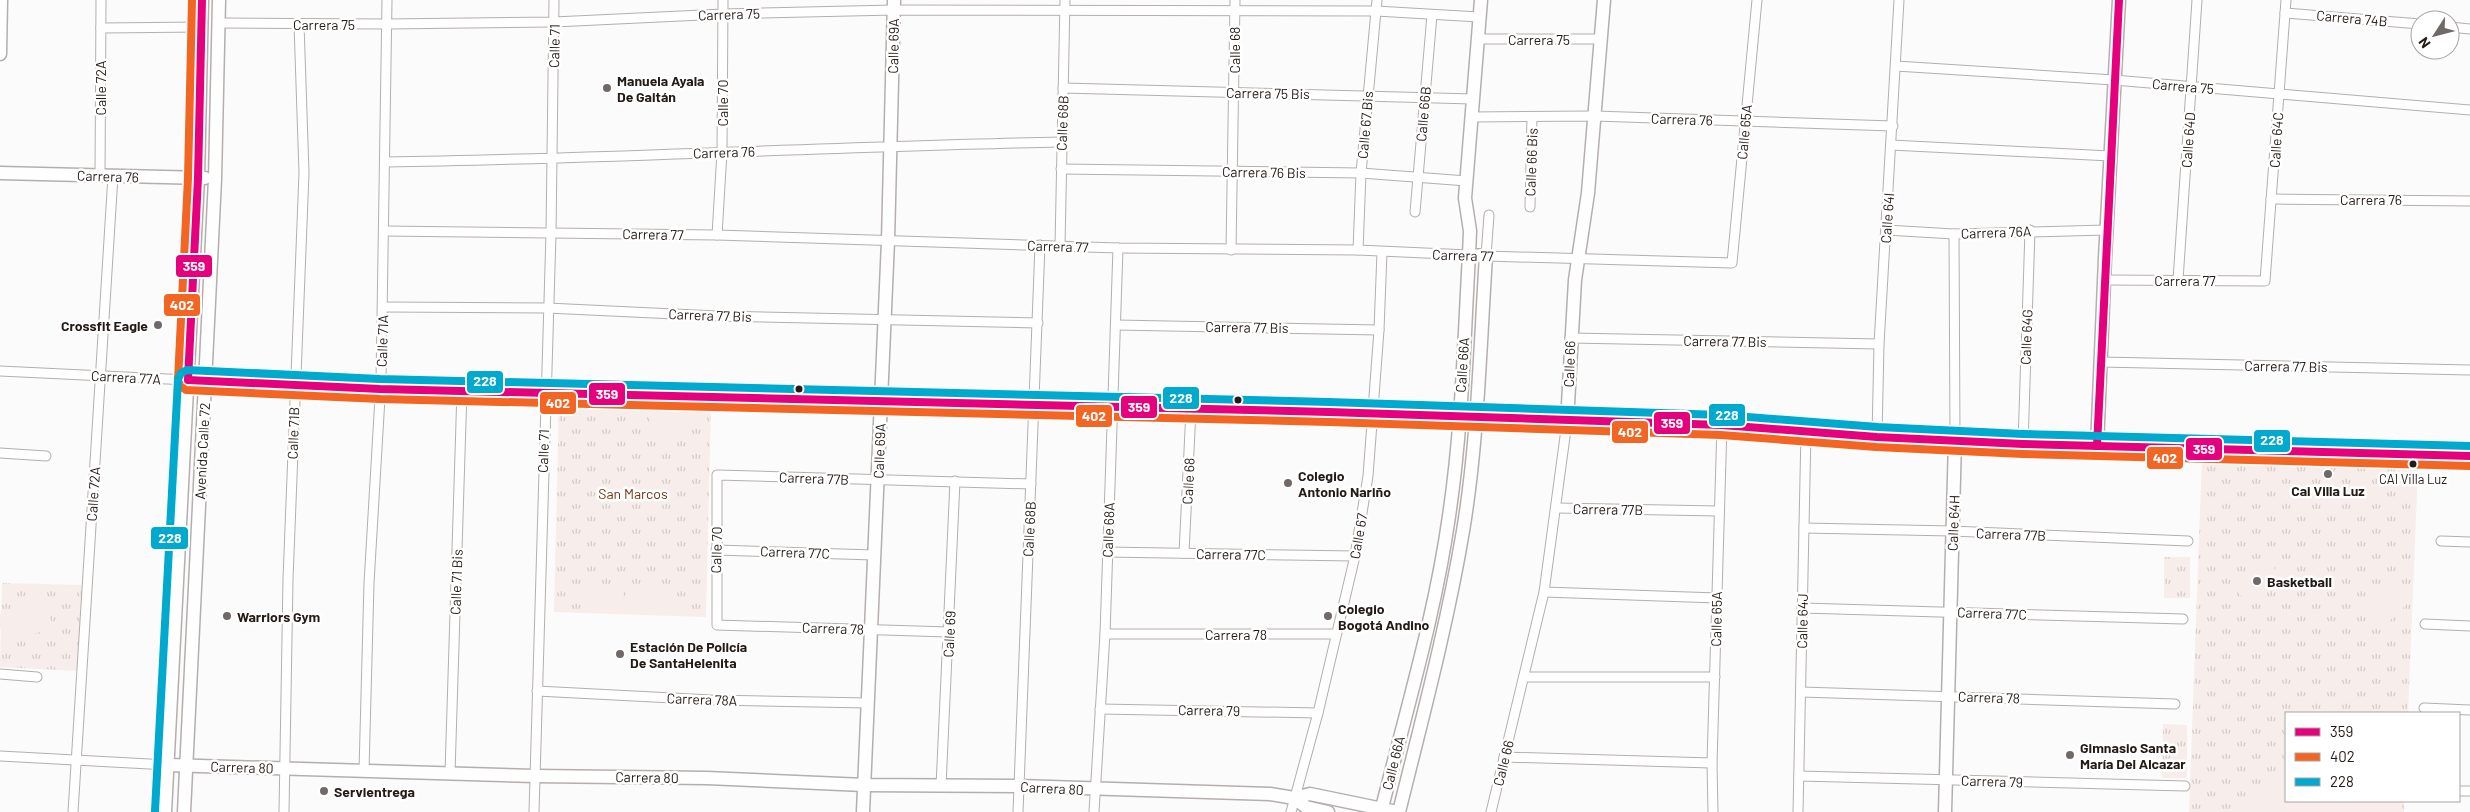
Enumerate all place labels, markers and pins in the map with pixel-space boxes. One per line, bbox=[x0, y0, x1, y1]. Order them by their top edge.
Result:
place label: Manuela Ayala De Gaitán bbox=[617, 72, 704, 105]
marker: Manuela Ayala De Gaitán bbox=[601, 82, 613, 94]
place label: Crossfit Eagle bbox=[61, 317, 148, 334]
marker: Crossfit Eagle bbox=[152, 319, 164, 331]
unlabelled marker bbox=[794, 384, 804, 394]
unlabelled marker bbox=[1233, 395, 1243, 405]
marker: CAI Villa Luz bbox=[2408, 459, 2418, 469]
place label: Colegio Antonio Nariño bbox=[1298, 467, 1391, 500]
marker: Cai Villa Luz bbox=[2322, 468, 2334, 480]
place label: CAI Villa Luz bbox=[2379, 471, 2447, 487]
marker: Colegio Antonio Nariño bbox=[1282, 477, 1294, 489]
place label: Cai Villa Luz bbox=[2291, 482, 2365, 499]
place label: Basketball bbox=[2267, 573, 2332, 590]
marker: Basketball bbox=[2251, 575, 2263, 587]
place label: Colegio Bogotá Andino bbox=[1338, 600, 1429, 633]
place label: Warriors Gym bbox=[237, 608, 321, 625]
marker: Warriors Gym bbox=[221, 610, 233, 622]
marker: Colegio Bogotá Andino bbox=[1322, 610, 1334, 622]
place label: Estación De Policía De SantaHelenita bbox=[630, 638, 747, 671]
marker: Estación De Policía De SantaHelenita bbox=[614, 648, 626, 660]
place label: Gimnasio Santa María Del Alcazar bbox=[2080, 739, 2186, 772]
marker: Gimnasio Santa María Del Alcazar bbox=[2064, 749, 2076, 761]
place label: Servientrega bbox=[334, 783, 415, 800]
marker: Servientrega bbox=[318, 785, 330, 797]

